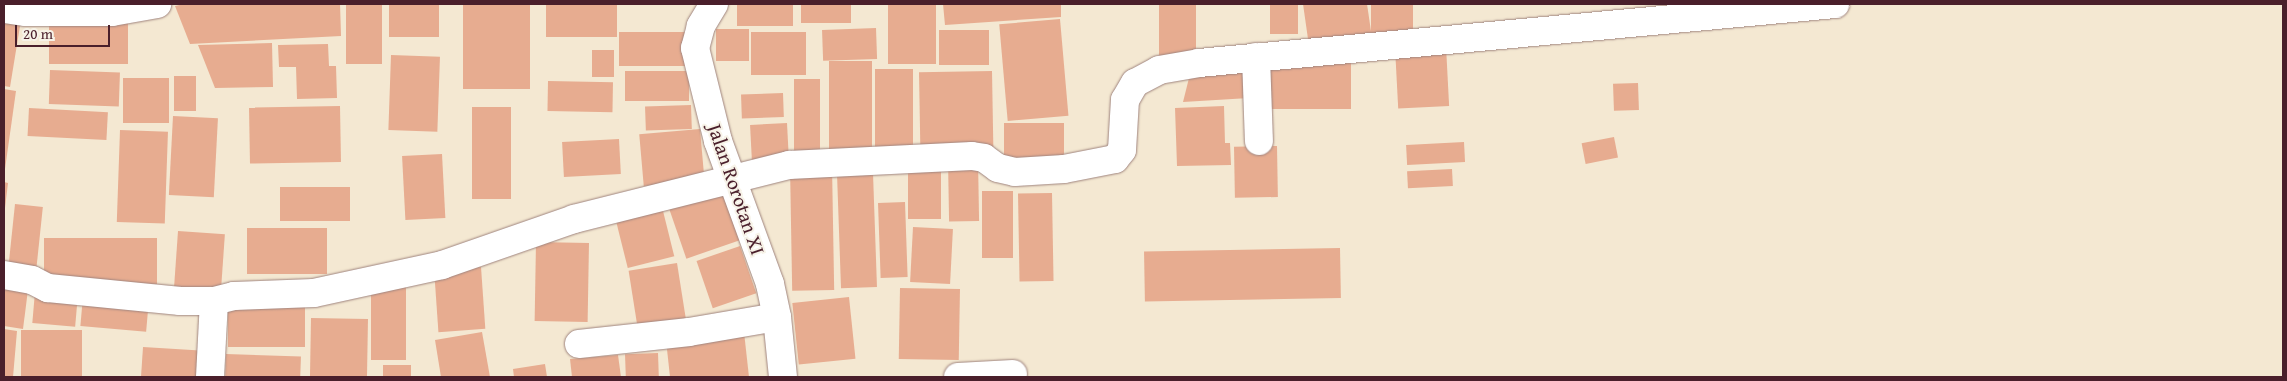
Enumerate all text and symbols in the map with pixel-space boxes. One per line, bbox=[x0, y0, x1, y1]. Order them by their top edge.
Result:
scale bar bbox=[18, 15, 112, 47]
text: 20 m bbox=[23, 23, 53, 44]
street label: Jalan Rorotan XI bbox=[703, 120, 771, 258]

